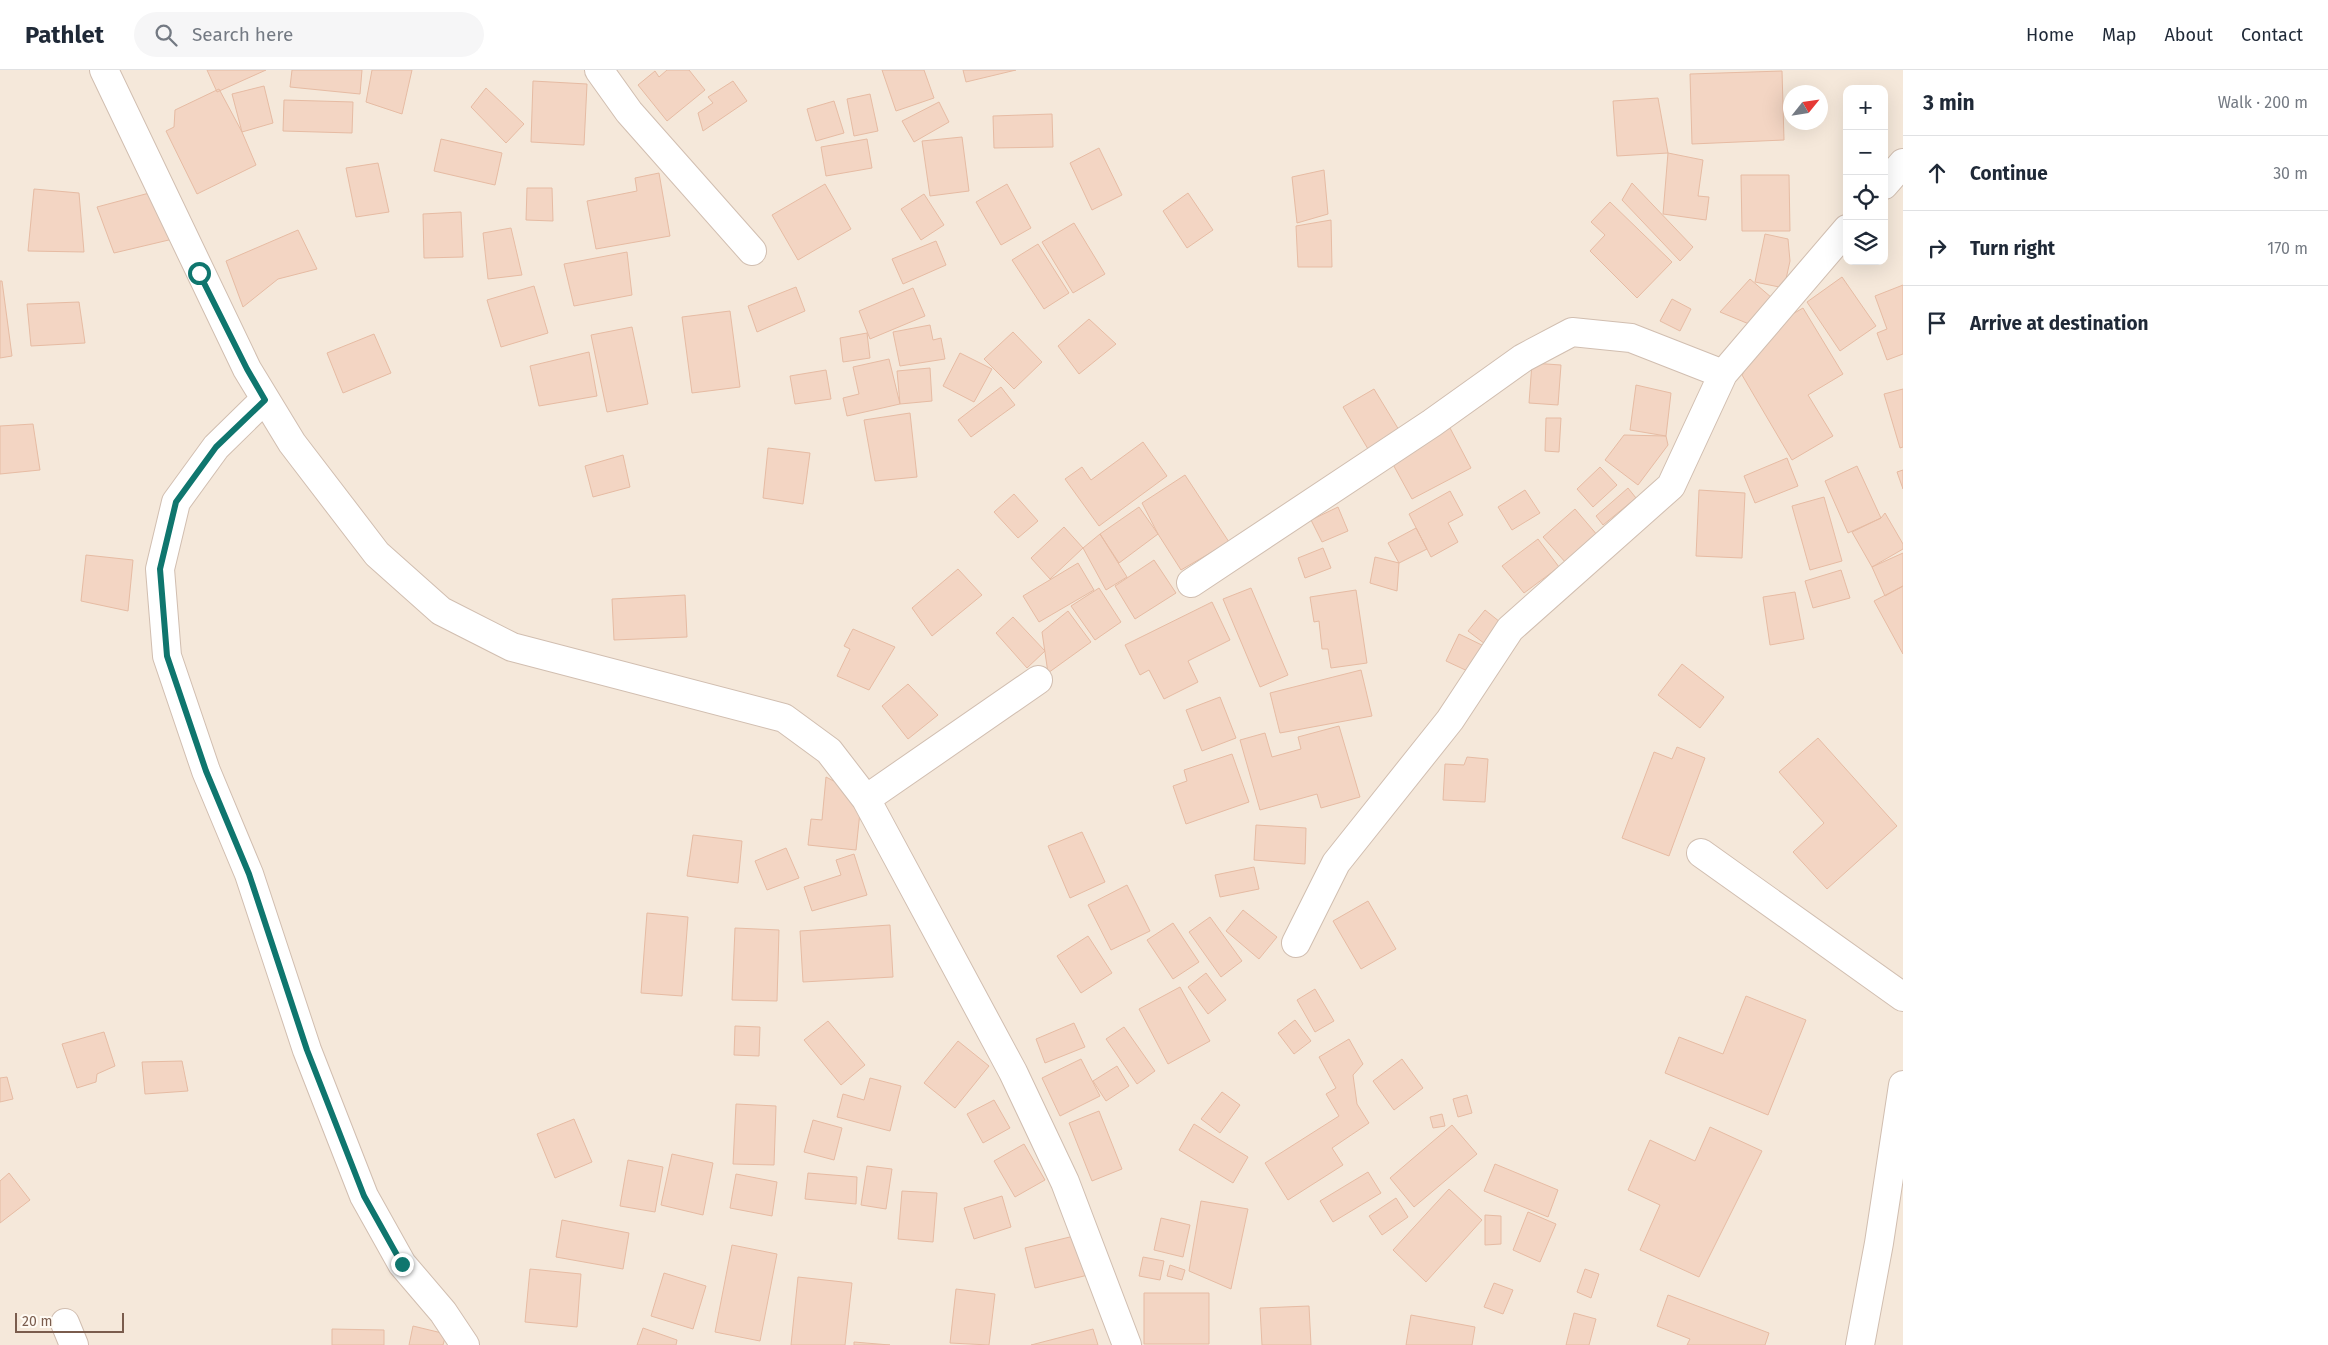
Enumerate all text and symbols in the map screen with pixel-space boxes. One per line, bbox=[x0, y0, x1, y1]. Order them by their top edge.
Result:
search box bbox=[134, 12, 484, 57]
text: Pathlet bbox=[25, 21, 104, 49]
icon: search bbox=[152, 21, 180, 49]
text: Search here bbox=[192, 23, 293, 46]
text: Home bbox=[2026, 24, 2074, 46]
text: Map bbox=[2102, 24, 2136, 46]
text: About bbox=[2164, 24, 2213, 46]
text: Contact bbox=[2241, 24, 2303, 46]
north arrow bbox=[1783, 85, 1828, 130]
map controls bbox=[1843, 85, 1888, 265]
button: + bbox=[1843, 85, 1888, 130]
text: 3 min bbox=[1923, 90, 1975, 116]
text: Walk · 200 m bbox=[2218, 93, 2308, 112]
button: − bbox=[1843, 130, 1888, 175]
icon: ahead bbox=[1923, 159, 1951, 187]
text: Continue bbox=[1970, 162, 2048, 185]
text: 30 m bbox=[2273, 164, 2308, 183]
button: locate bbox=[1843, 175, 1888, 220]
button: layers bbox=[1843, 220, 1888, 265]
icon: right bbox=[1923, 234, 1951, 262]
text: Turn right bbox=[1970, 237, 2055, 260]
text: 170 m bbox=[2267, 239, 2308, 258]
route start bbox=[188, 262, 211, 285]
icon: arrive bbox=[1923, 309, 1951, 337]
text: Arrive at destination bbox=[1970, 312, 2149, 335]
route end bbox=[391, 1253, 414, 1276]
scale bar bbox=[15, 1310, 124, 1333]
text: 20 m bbox=[22, 1313, 52, 1330]

